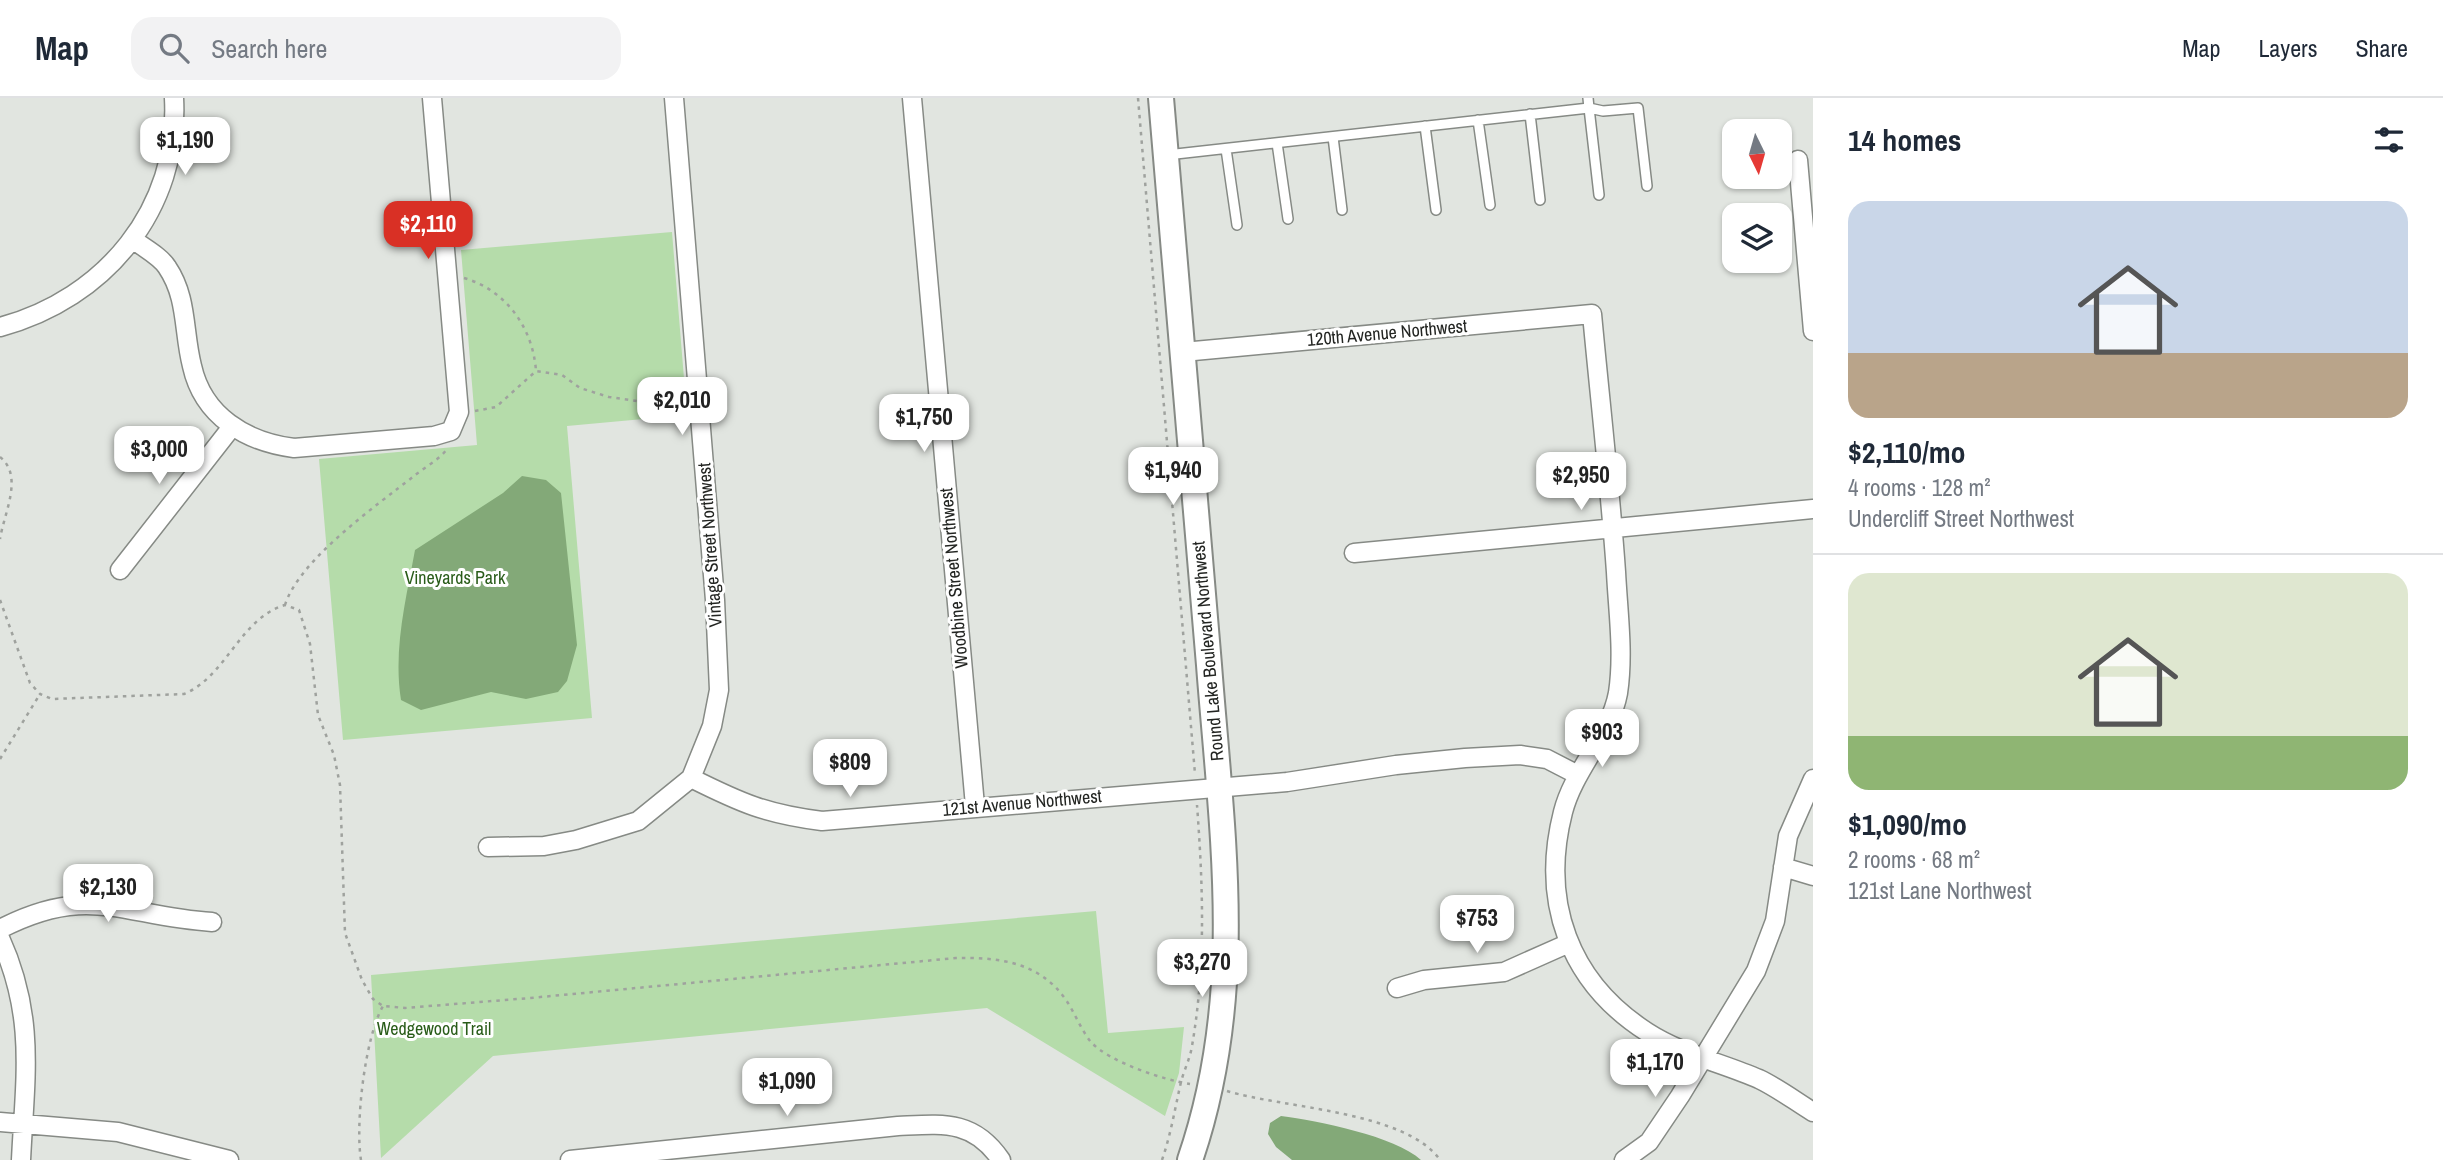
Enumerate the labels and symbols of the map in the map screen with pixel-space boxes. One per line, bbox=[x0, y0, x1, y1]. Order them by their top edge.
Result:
pin: $1,190 bbox=[128, 118, 242, 177]
north arrow bbox=[1722, 119, 1792, 189]
pin: $2,110 bbox=[371, 202, 485, 261]
street label: 120th Avenue Northwest bbox=[1306, 313, 1468, 352]
pin: $2,010 bbox=[625, 378, 739, 437]
pin: $1,750 bbox=[867, 394, 981, 454]
pin: $3,000 bbox=[102, 426, 216, 486]
pin: $1,940 bbox=[1116, 448, 1230, 507]
pin: $2,950 bbox=[1524, 452, 1638, 512]
street label: Vintage Street Northwest bbox=[691, 462, 728, 628]
street label: Woodbine Street Northwest bbox=[933, 487, 974, 669]
street label: Round Lake Boulevard Northwest bbox=[1185, 540, 1230, 762]
park label: Vineyards Park bbox=[405, 565, 506, 590]
pin: $903 bbox=[1561, 710, 1643, 769]
pin: $809 bbox=[809, 740, 891, 799]
street label: 121st Avenue Northwest bbox=[941, 783, 1103, 822]
pin: $2,130 bbox=[51, 864, 165, 924]
pin: $753 bbox=[1436, 896, 1518, 955]
pin: $3,270 bbox=[1145, 940, 1259, 999]
park label: Wedgewood Trail bbox=[377, 1016, 491, 1041]
pin: $1,170 bbox=[1598, 1040, 1712, 1099]
pin: $1,090 bbox=[730, 1058, 844, 1118]

